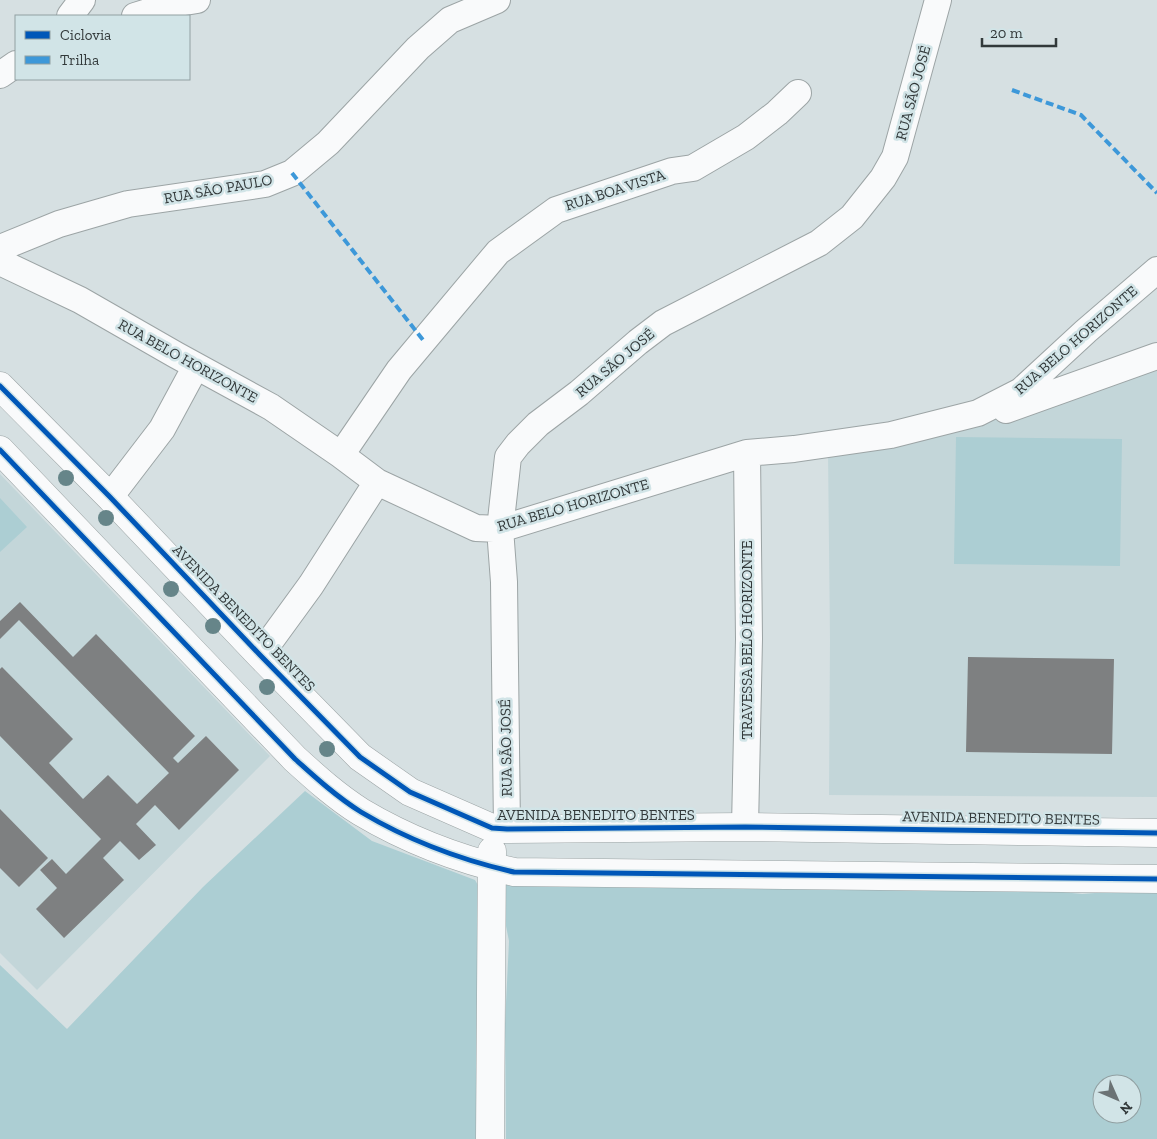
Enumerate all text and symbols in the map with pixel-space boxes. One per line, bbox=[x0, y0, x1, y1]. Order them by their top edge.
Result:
legend bbox=[15, 15, 190, 80]
scale bar bbox=[982, 15, 1056, 47]
text: 20 m bbox=[990, 24, 1023, 42]
text: Ciclovia bbox=[60, 26, 111, 44]
street label: RUA SÃO JOSÉ bbox=[892, 43, 934, 142]
text: Trilha bbox=[60, 51, 99, 69]
street label: RUA BOA VISTA bbox=[563, 165, 668, 215]
street label: RUA SÃO PAULO bbox=[162, 171, 274, 207]
street label: RUA BELO HORIZONTE bbox=[1011, 282, 1141, 398]
street label: RUA BELO HORIZONTE bbox=[115, 315, 261, 407]
street label: RUA SÃO JOSÉ bbox=[572, 325, 658, 401]
street label: RUA BELO HORIZONTE bbox=[495, 475, 651, 535]
street label: TRAVESSA BELO HORIZONTE bbox=[738, 540, 756, 740]
street label: AVENIDA BENEDITO BENTES bbox=[169, 541, 319, 695]
street label: RUA SÃO JOSÉ bbox=[496, 699, 516, 797]
street label: AVENIDA BENEDITO BENTES bbox=[497, 806, 695, 824]
street label: AVENIDA BENEDITO BENTES bbox=[902, 807, 1100, 829]
north arrow bbox=[1092, 1074, 1142, 1124]
text: N bbox=[1116, 1098, 1136, 1118]

